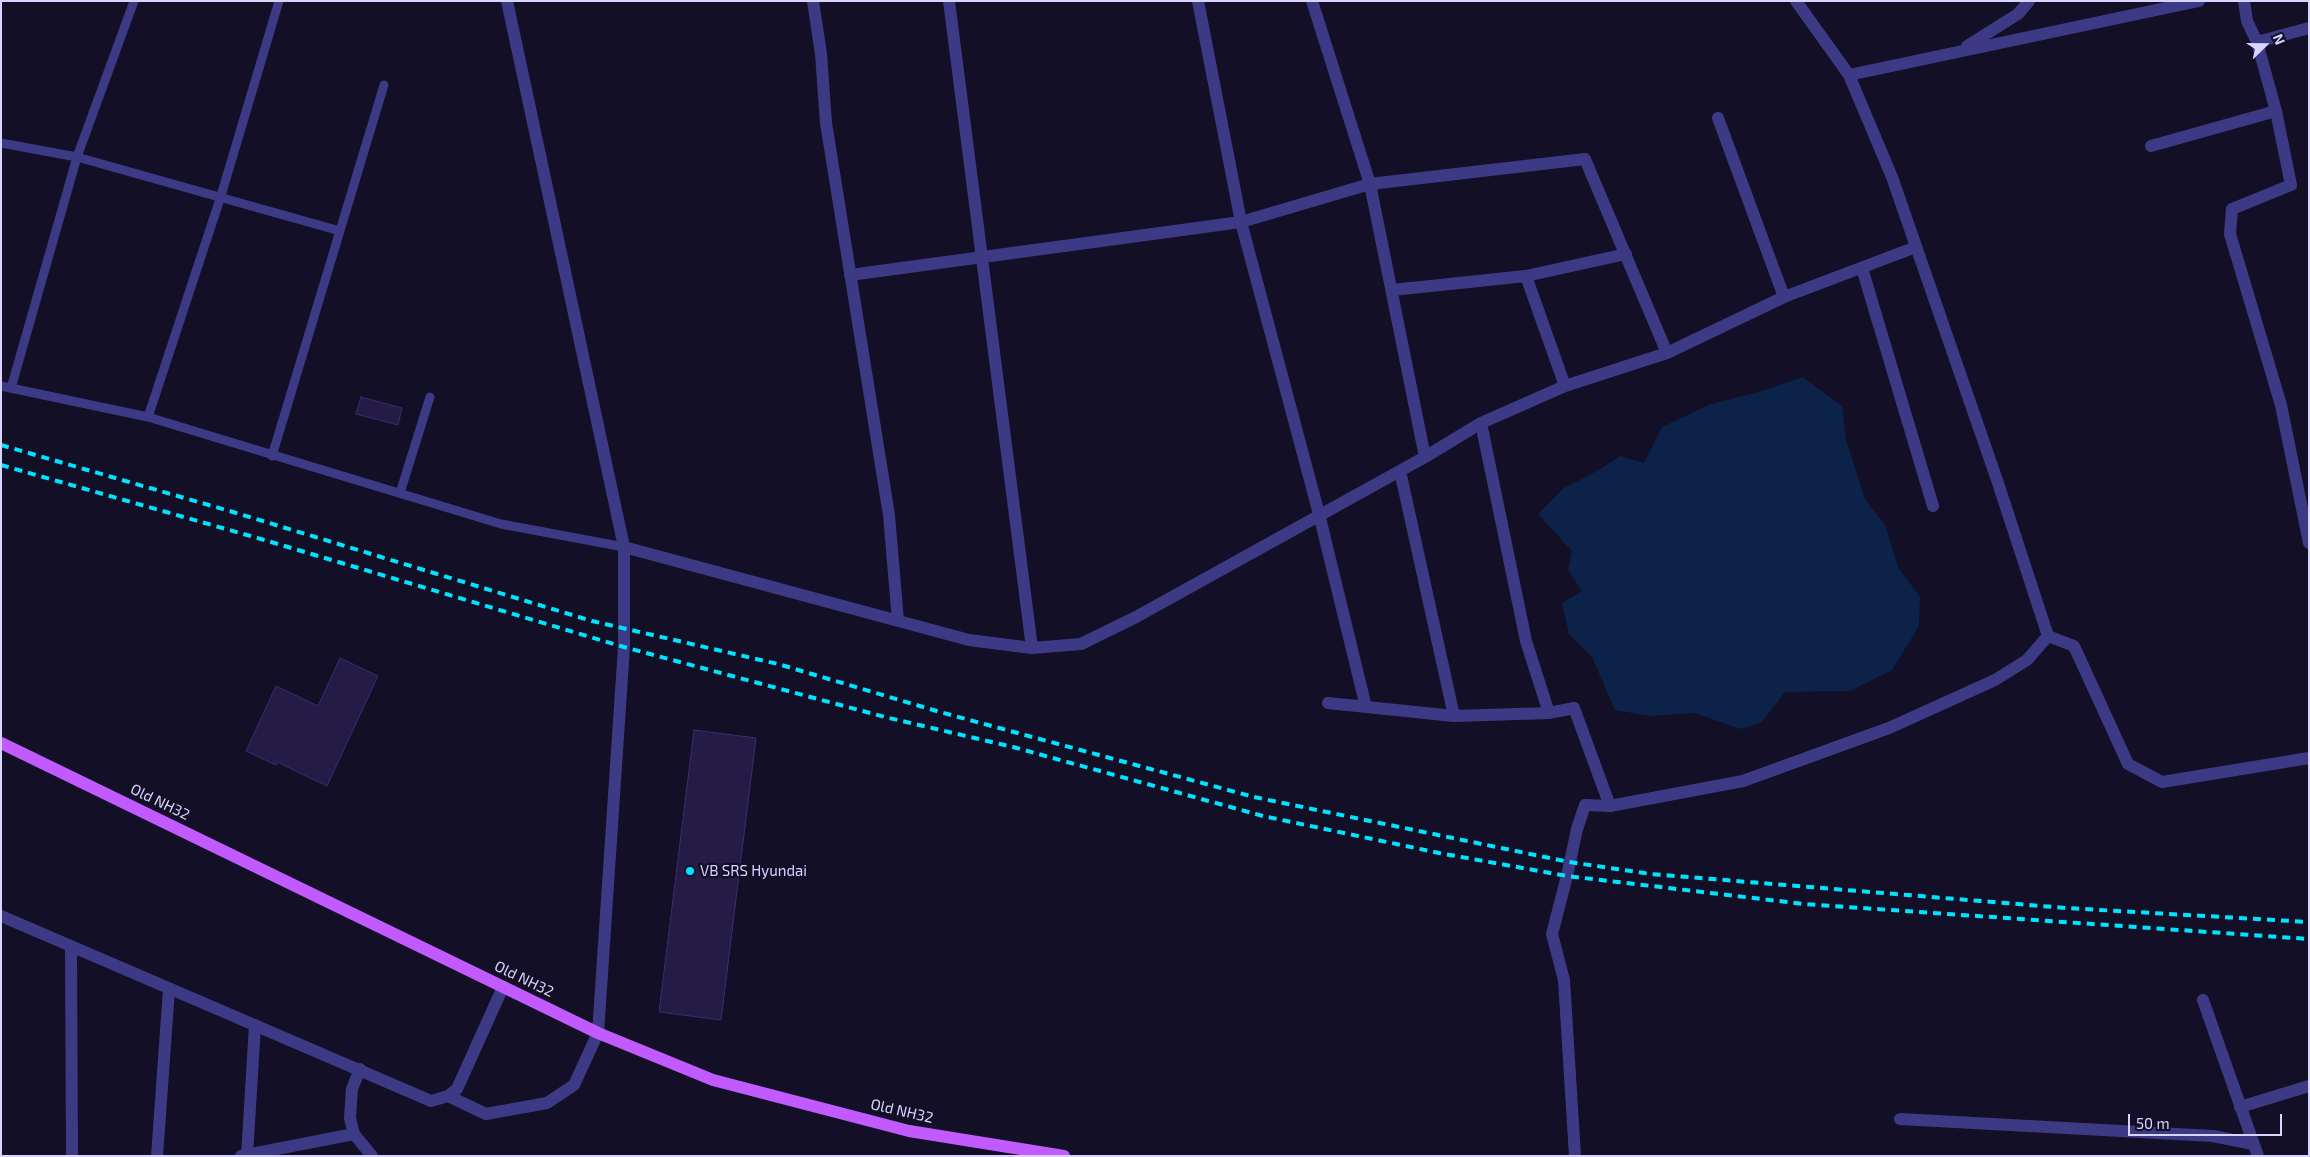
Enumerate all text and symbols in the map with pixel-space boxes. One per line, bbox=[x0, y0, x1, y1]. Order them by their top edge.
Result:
north arrow bbox=[2240, 20, 2290, 70]
text: N bbox=[2270, 31, 2289, 47]
street label: Old NH32 bbox=[127, 780, 193, 824]
place label: VB SRS Hyundai bbox=[700, 862, 807, 880]
marker: VB SRS Hyundai bbox=[684, 865, 696, 877]
street label: Old NH32 bbox=[491, 957, 557, 1001]
street label: Old NH32 bbox=[869, 1095, 935, 1127]
scale bar bbox=[2130, 1104, 2284, 1136]
text: 50 m bbox=[2136, 1114, 2170, 1132]

